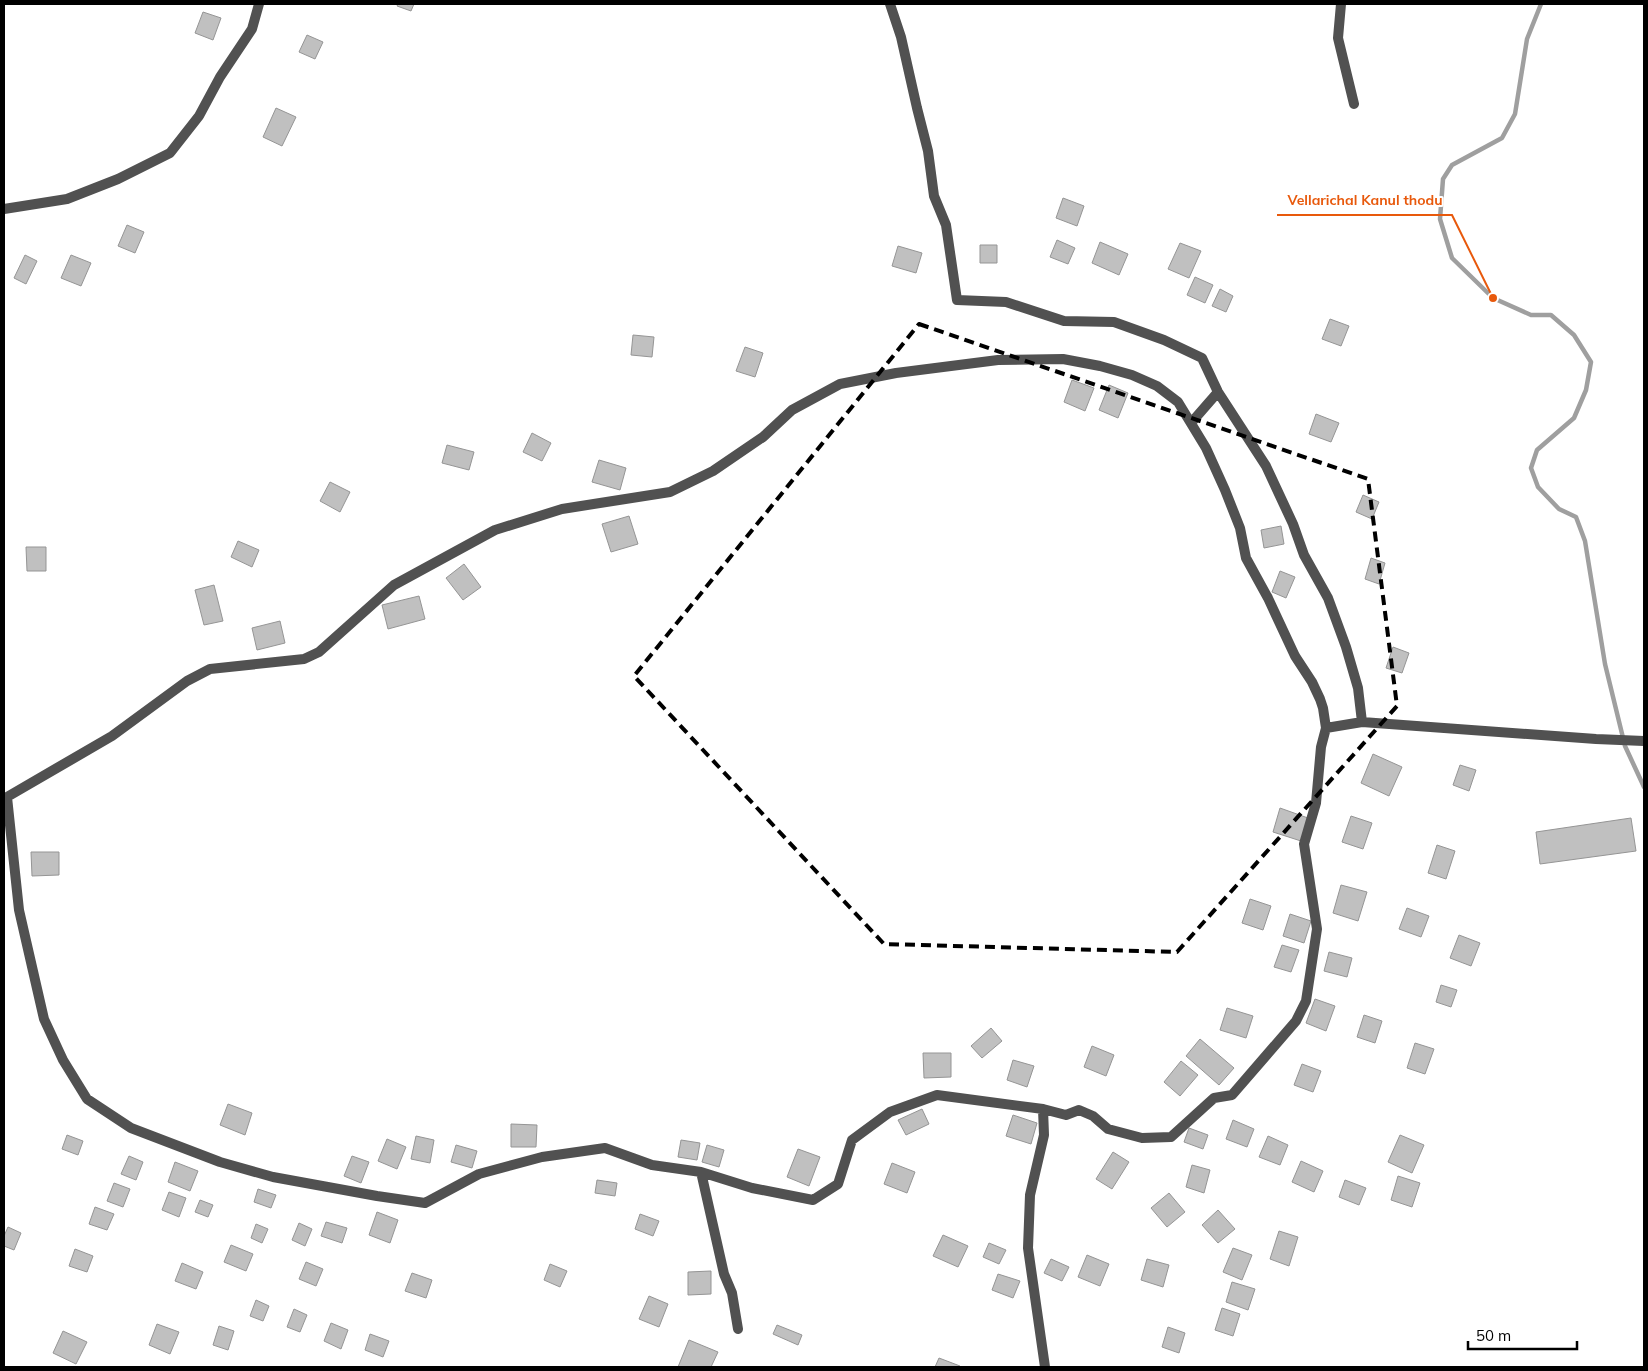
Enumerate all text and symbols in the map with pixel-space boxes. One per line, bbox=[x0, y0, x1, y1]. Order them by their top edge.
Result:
callout: Vellarichal Kanul thodu bbox=[1277, 186, 1452, 215]
text: Vellarichal Kanul thodu bbox=[1286, 191, 1443, 209]
scale bar bbox=[1468, 1318, 1577, 1350]
text: 50 m bbox=[1476, 1326, 1511, 1345]

